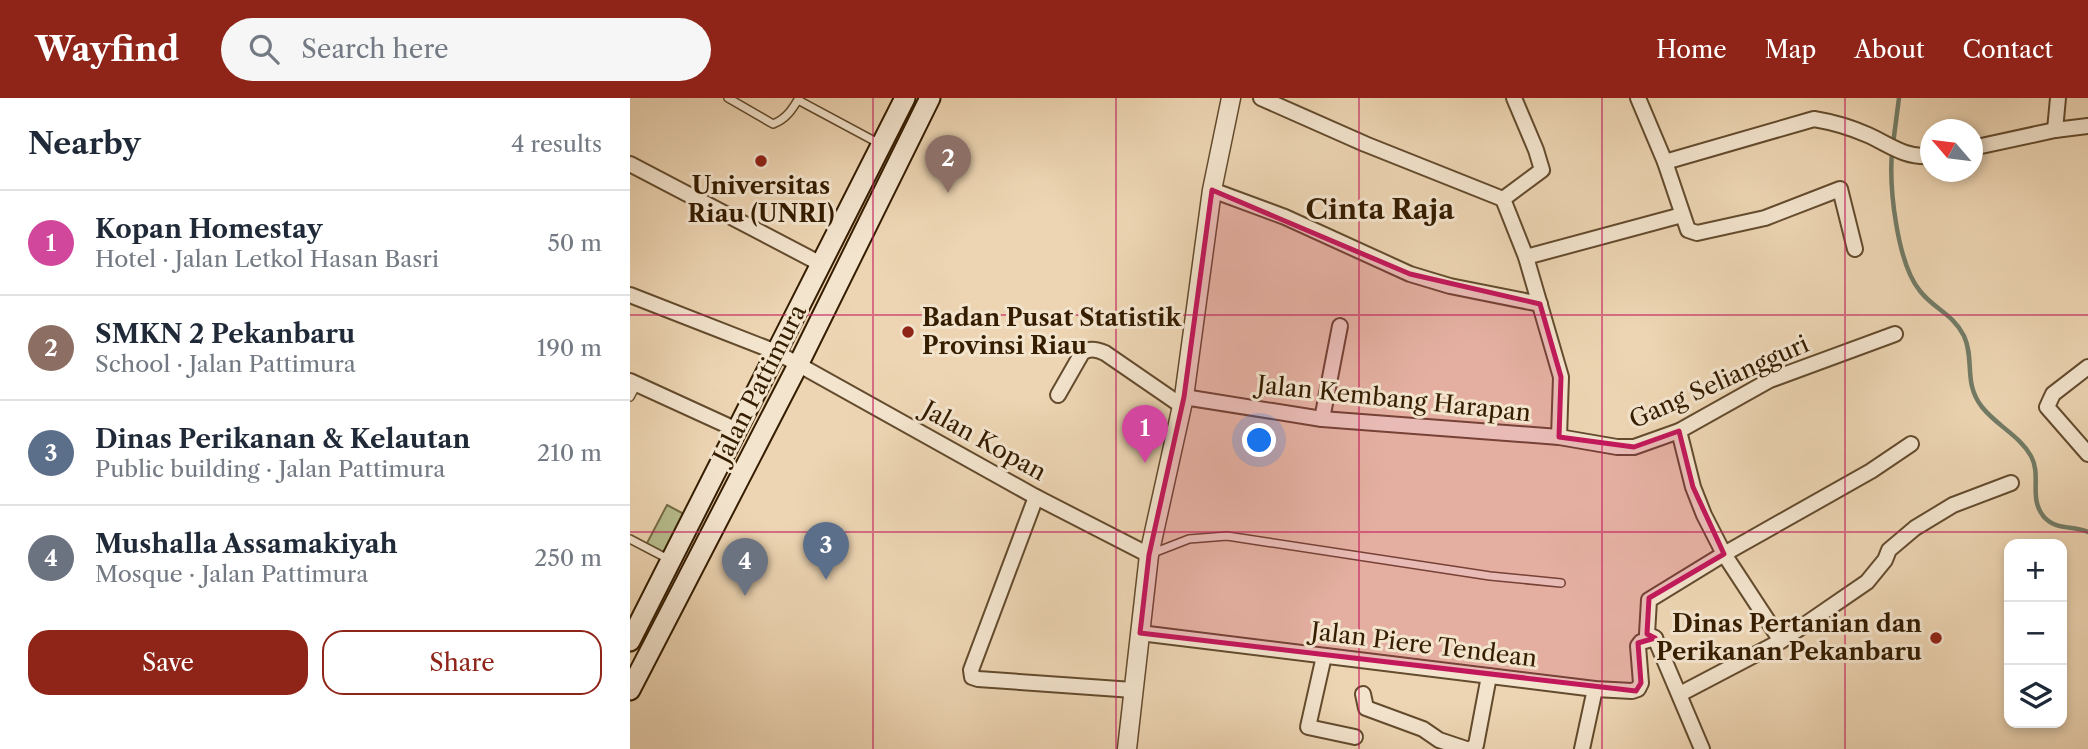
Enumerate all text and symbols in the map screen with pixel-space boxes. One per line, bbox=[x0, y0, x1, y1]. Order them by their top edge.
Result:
search box bbox=[221, 18, 711, 81]
text: Wayfind bbox=[35, 29, 179, 70]
icon: search bbox=[245, 30, 283, 68]
text: Search here bbox=[301, 33, 449, 65]
text: Home bbox=[1656, 35, 1727, 64]
text: Map bbox=[1765, 35, 1816, 64]
text: About bbox=[1854, 35, 1925, 64]
text: Contact bbox=[1963, 35, 2053, 64]
north arrow bbox=[1920, 119, 1983, 182]
text: Nearby bbox=[28, 125, 141, 162]
text: 4 results bbox=[511, 130, 602, 158]
pin: 2 bbox=[925, 135, 971, 193]
marker: Universitas Riau (UNRI) bbox=[753, 153, 769, 169]
place label: Universitas Riau (UNRI) bbox=[688, 171, 834, 228]
district label: Cinta Raja bbox=[1306, 192, 1455, 226]
text: Kopan Homestay bbox=[95, 213, 322, 245]
text: 1 bbox=[46, 229, 56, 257]
text: 50 m bbox=[547, 229, 602, 257]
text: Hotel · Jalan Letkol Hasan Basri bbox=[95, 245, 439, 273]
street label: Jalan Pattimura bbox=[705, 299, 812, 472]
place label: Badan Pusat Statistik Provinsi Riau bbox=[922, 303, 1182, 360]
text: SMKN 2 Pekanbaru bbox=[95, 318, 355, 350]
marker: Badan Pusat Statistik Provinsi Riau bbox=[900, 324, 916, 340]
street label: Gang Seliangguri bbox=[1625, 329, 1813, 434]
text: 2 bbox=[44, 334, 58, 362]
text: 190 m bbox=[537, 334, 602, 362]
text: School · Jalan Pattimura bbox=[95, 350, 356, 378]
street label: Jalan Kembang Harapan bbox=[1252, 369, 1532, 427]
street label: Jalan Kopan bbox=[914, 393, 1051, 486]
pin: 1 bbox=[1122, 405, 1168, 463]
text: Dinas Perikanan & Kelautan bbox=[95, 423, 470, 455]
your location bbox=[1242, 423, 1276, 457]
text: 3 bbox=[45, 439, 58, 467]
text: 210 m bbox=[537, 439, 602, 467]
text: Public building · Jalan Pattimura bbox=[95, 455, 445, 483]
pin: 3 bbox=[803, 522, 849, 580]
text: Mushalla Assamakiyah bbox=[95, 528, 398, 560]
pin: 4 bbox=[722, 538, 768, 596]
map controls bbox=[2004, 539, 2067, 728]
button: + bbox=[2004, 539, 2067, 602]
text: 4 bbox=[44, 544, 58, 572]
text: 250 m bbox=[534, 544, 602, 572]
text: Mosque · Jalan Pattimura bbox=[95, 560, 368, 588]
button: − bbox=[2004, 602, 2067, 665]
place label: Dinas Pertanian dan Perikanan Pekanbaru bbox=[1656, 609, 1923, 666]
street label: Jalan Piere Tendean bbox=[1305, 616, 1539, 673]
button: Save bbox=[28, 630, 308, 695]
button: Share bbox=[322, 630, 602, 695]
marker: Dinas Pertanian dan Perikanan Pekanbaru bbox=[1928, 630, 1944, 646]
button: layers bbox=[2004, 665, 2067, 728]

